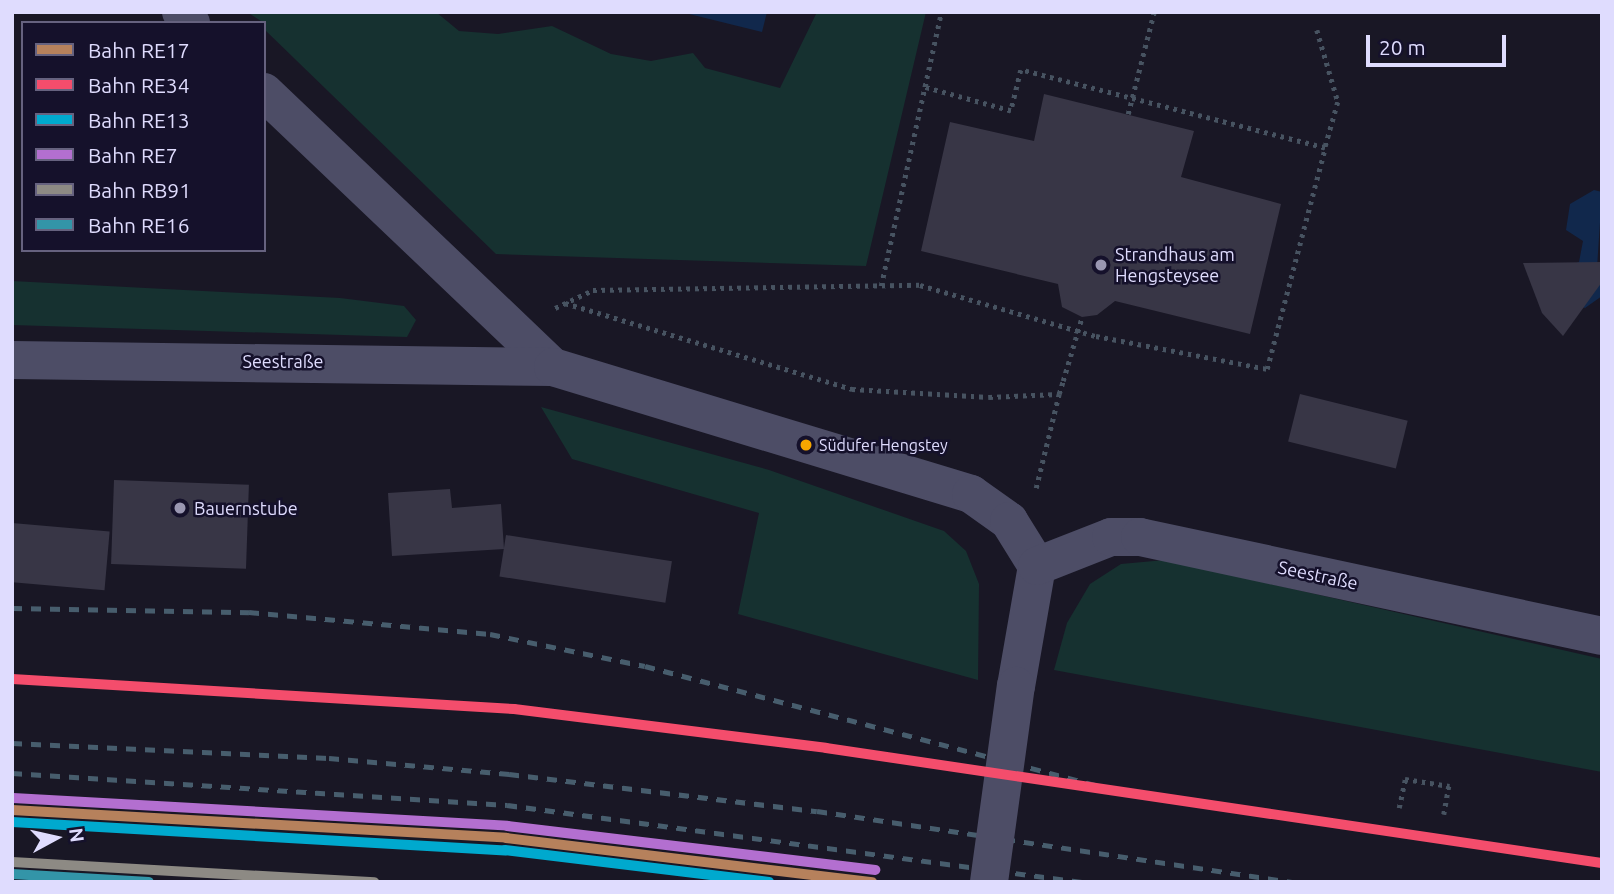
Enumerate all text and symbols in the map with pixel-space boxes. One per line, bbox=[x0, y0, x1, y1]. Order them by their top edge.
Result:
legend bbox=[21, 21, 266, 252]
scale bar bbox=[1369, 21, 1509, 65]
text: 20 m bbox=[1379, 35, 1426, 59]
text: Bahn RE17 bbox=[88, 38, 190, 62]
text: Bahn RE34 bbox=[88, 73, 190, 97]
text: Bahn RE13 bbox=[88, 108, 190, 132]
text: Bahn RE7 bbox=[88, 143, 178, 167]
text: Bahn RB91 bbox=[88, 178, 191, 202]
text: Bahn RE16 bbox=[88, 213, 190, 237]
place label: Strandhaus am Hengsteysee bbox=[1115, 244, 1235, 286]
marker: Strandhaus am Hengsteysee bbox=[1093, 257, 1109, 273]
street label: Seestraße bbox=[242, 350, 324, 372]
place label: Südufer Hengstey bbox=[819, 435, 948, 455]
marker: Südufer Hengstey bbox=[799, 438, 813, 452]
place label: Bauernstube bbox=[194, 497, 298, 519]
marker: Bauernstube bbox=[172, 500, 188, 516]
street label: Seestraße bbox=[1276, 556, 1360, 594]
north arrow bbox=[21, 803, 91, 873]
text: N bbox=[65, 827, 89, 844]

